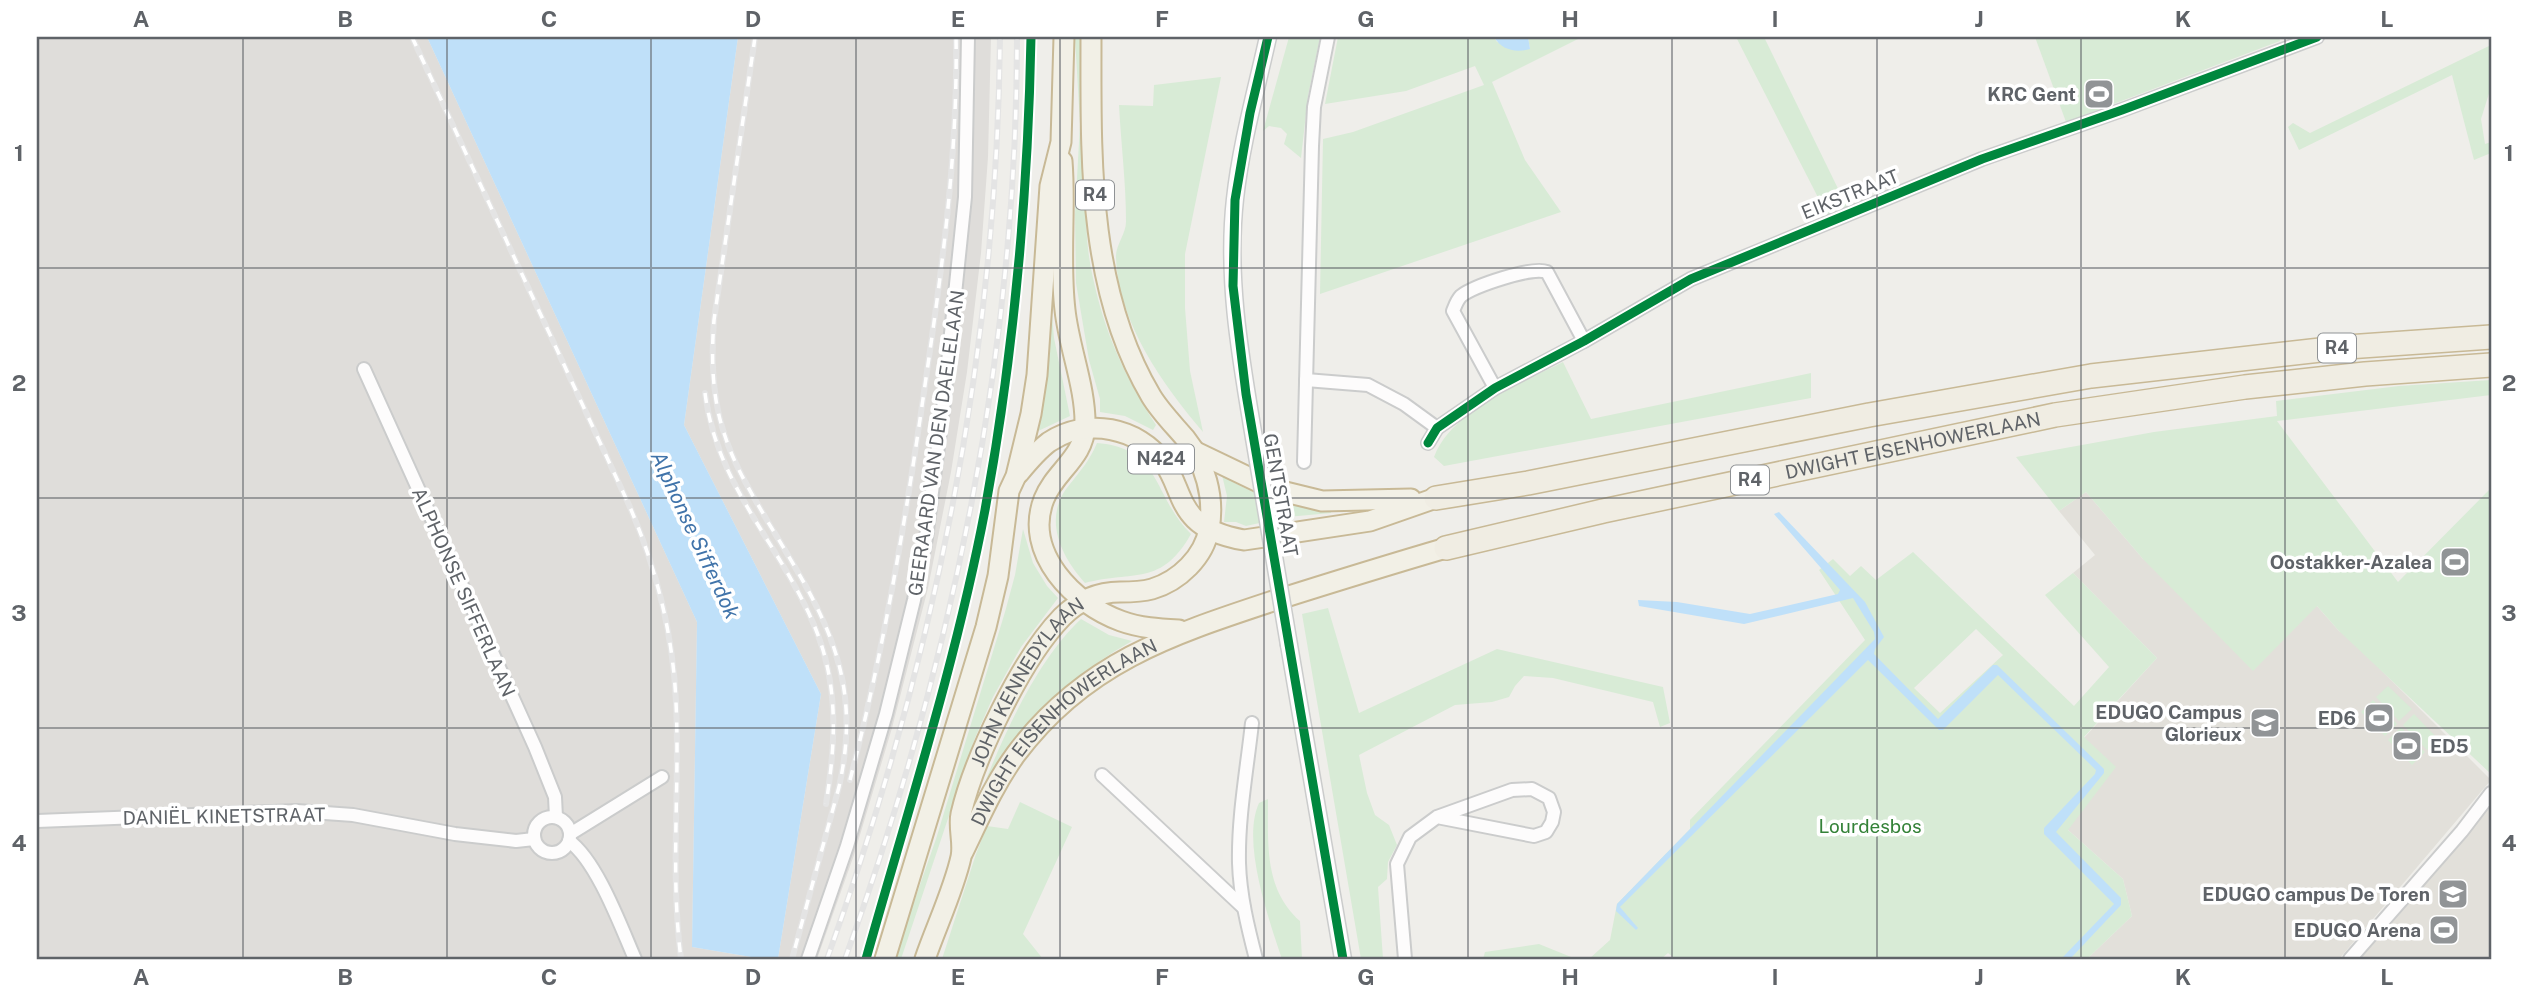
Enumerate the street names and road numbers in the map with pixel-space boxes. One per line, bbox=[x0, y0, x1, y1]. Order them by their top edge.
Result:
street label: EIKSTRAAT bbox=[1798, 164, 1902, 224]
road number: R4 bbox=[1076, 180, 1114, 210]
street label: GEERAARD VAN DEN DAELELAAN bbox=[904, 289, 968, 597]
road number: R4 bbox=[2318, 334, 2356, 362]
street label: DWIGHT EISENHOWERLAAN bbox=[1783, 407, 2043, 483]
street label: GENTSTRAAT bbox=[1259, 432, 1303, 558]
road number: N424 bbox=[1128, 444, 1194, 474]
road number: R4 bbox=[1731, 466, 1769, 494]
street label: ALPHONSE SIFFERLAAN bbox=[408, 484, 520, 700]
street label: JOHN KENNEDYLAAN bbox=[966, 593, 1088, 770]
street label: DWIGHT EISENHOWERLAAN bbox=[966, 634, 1160, 829]
street label: DANIËL KINETSTRAAT bbox=[122, 803, 326, 829]

